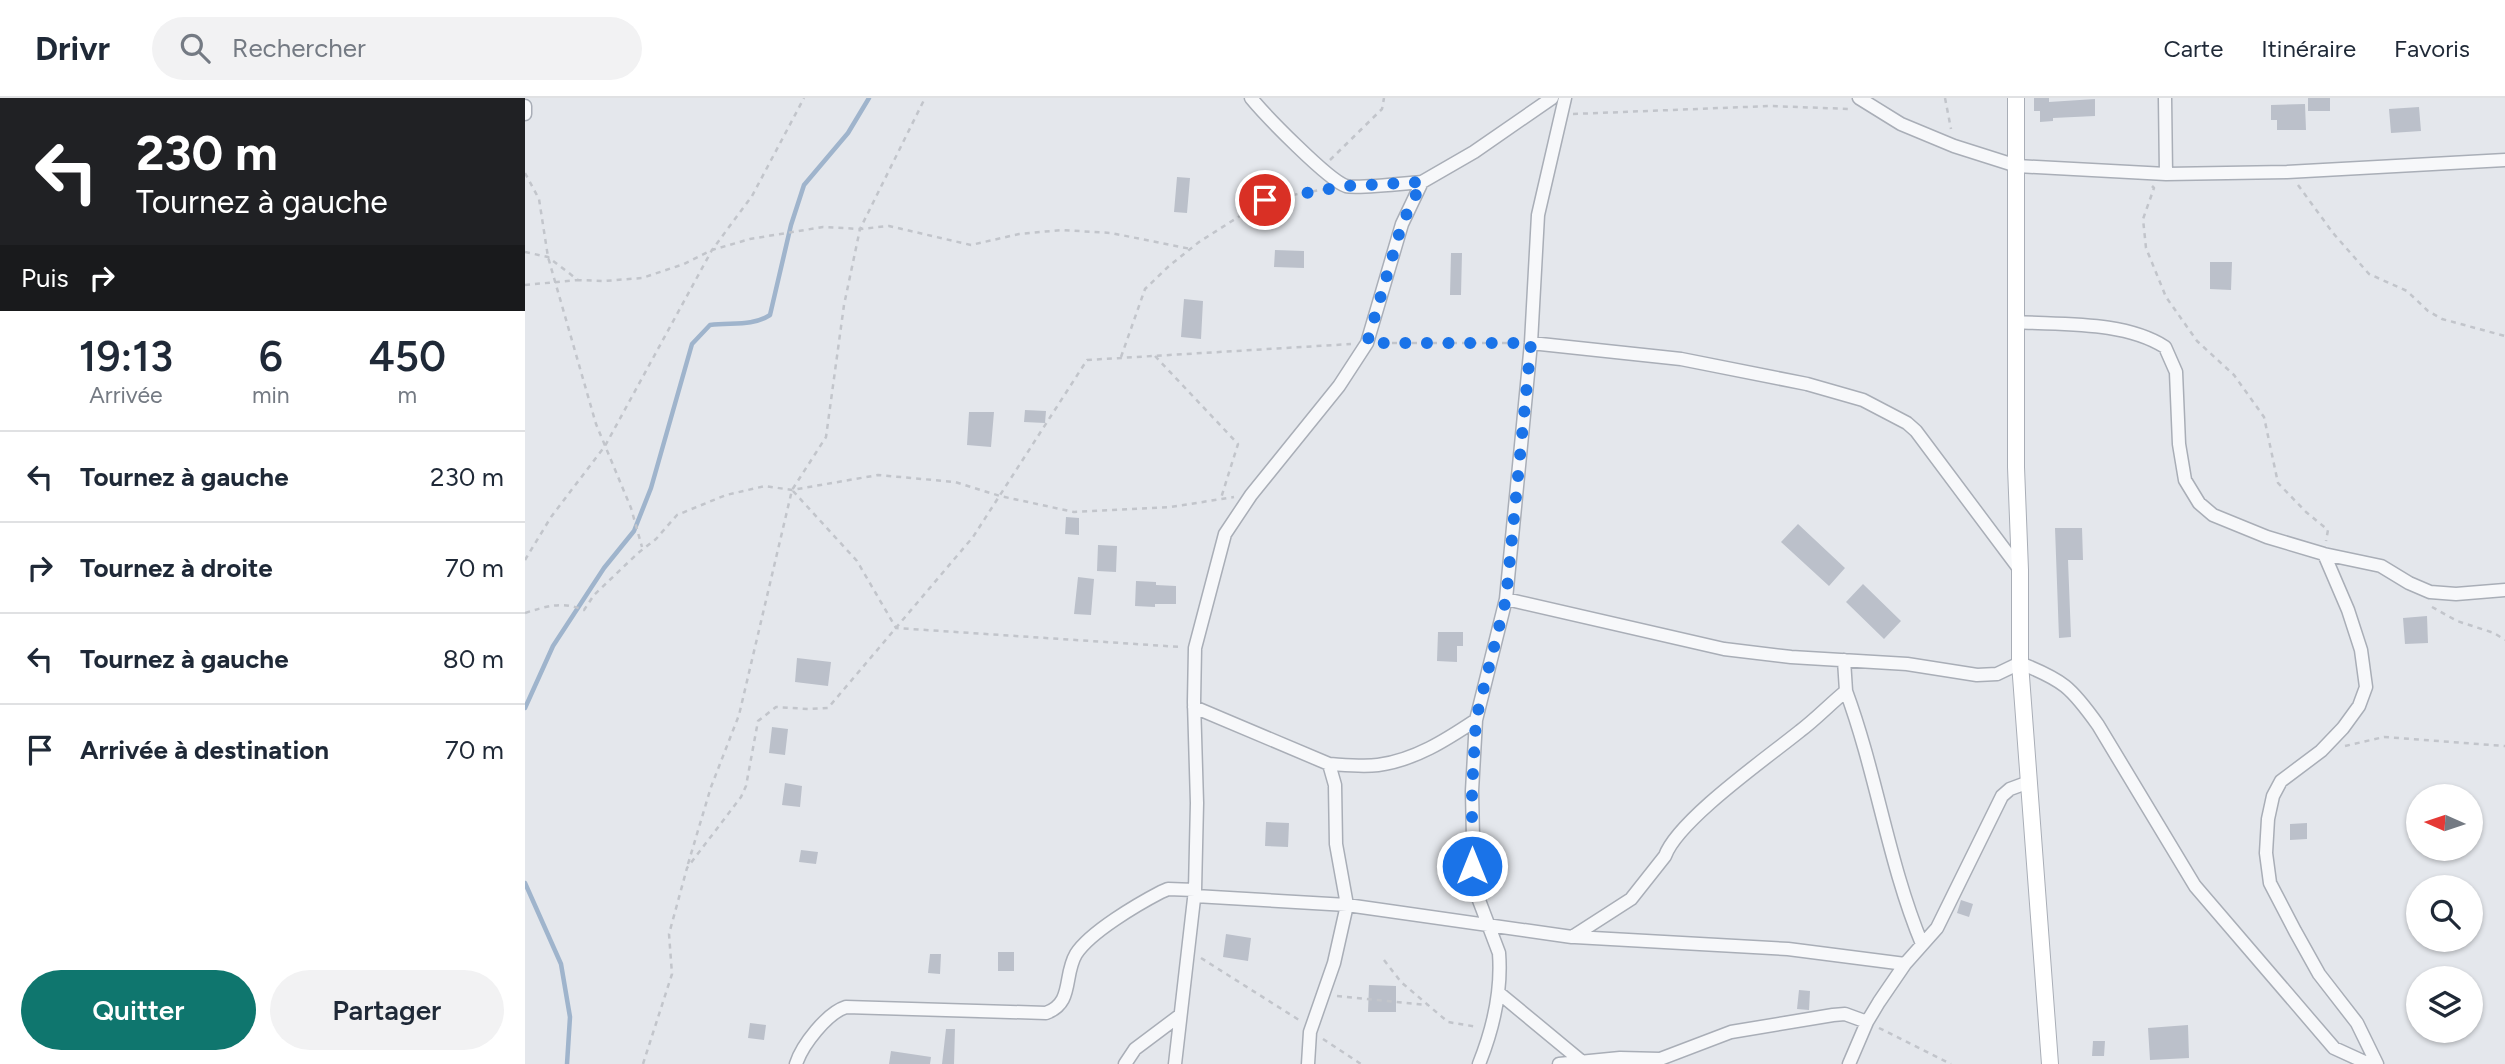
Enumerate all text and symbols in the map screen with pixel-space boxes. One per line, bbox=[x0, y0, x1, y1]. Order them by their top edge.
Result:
search box bbox=[152, 17, 642, 80]
text: Drivr bbox=[35, 29, 110, 68]
icon: search bbox=[176, 29, 214, 67]
text: Rechercher bbox=[232, 32, 366, 64]
text: Carte bbox=[2163, 34, 2223, 63]
text: Itinéraire bbox=[2261, 34, 2356, 63]
text: Favoris bbox=[2394, 34, 2470, 63]
text: 230 m bbox=[136, 123, 278, 182]
icon: left bbox=[21, 126, 112, 217]
pin bbox=[1235, 170, 1295, 230]
icon: arrive bbox=[1246, 181, 1284, 219]
text: Tournez à gauche bbox=[136, 183, 388, 221]
icon: right bbox=[83, 259, 121, 297]
text: Puis bbox=[21, 262, 69, 294]
text: 19:13 bbox=[79, 331, 173, 382]
text: 6 bbox=[259, 331, 283, 382]
text: 450 bbox=[368, 331, 446, 382]
text: Arrivée bbox=[89, 381, 163, 409]
text: min bbox=[252, 381, 290, 409]
text: m bbox=[398, 381, 417, 409]
icon: left bbox=[21, 458, 59, 496]
text: Tournez à gauche bbox=[80, 461, 289, 493]
text: 230 m bbox=[430, 461, 504, 493]
icon: right bbox=[21, 549, 59, 587]
text: Tournez à droite bbox=[80, 552, 273, 584]
text: 70 m bbox=[445, 552, 504, 584]
icon: left bbox=[21, 640, 59, 678]
text: Tournez à gauche bbox=[80, 643, 289, 675]
text: 80 m bbox=[443, 643, 504, 675]
icon: arrive bbox=[21, 731, 59, 769]
text: Arrivée à destination bbox=[80, 734, 329, 766]
text: 70 m bbox=[445, 734, 504, 766]
north arrow bbox=[2406, 784, 2483, 861]
map controls bbox=[2406, 784, 2483, 1043]
position arrow bbox=[1435, 829, 1509, 903]
button: search bbox=[2406, 875, 2483, 952]
button: layers bbox=[2406, 966, 2483, 1043]
button: Quitter bbox=[21, 970, 256, 1050]
button: Partager bbox=[270, 970, 504, 1050]

